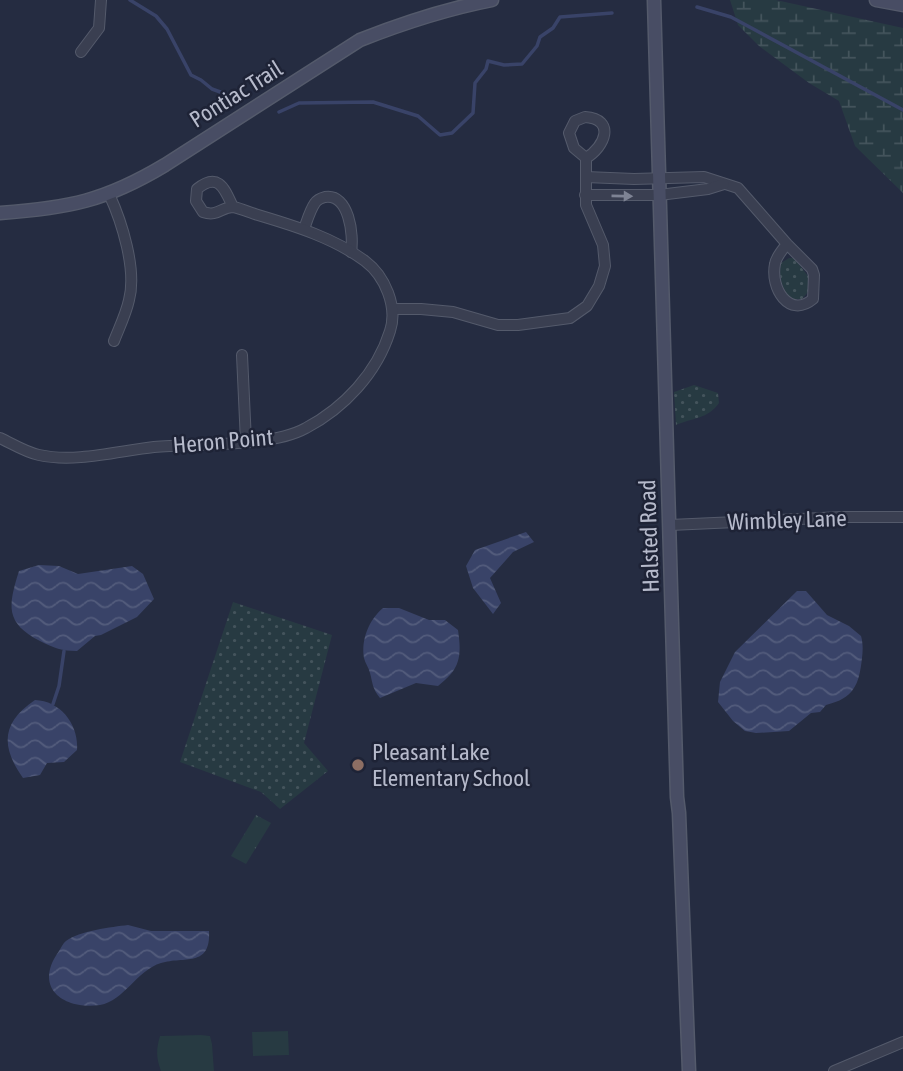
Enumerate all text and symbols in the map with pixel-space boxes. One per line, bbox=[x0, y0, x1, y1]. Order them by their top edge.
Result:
street label: Pontiac Trail bbox=[185, 55, 287, 133]
one-way arrow bbox=[611, 190, 633, 202]
street label: Heron Point bbox=[172, 424, 274, 458]
street label: Halsted Road bbox=[634, 479, 664, 593]
street label: Wimbley Lane bbox=[727, 505, 847, 535]
place label: Pleasant Lake Elementary School bbox=[372, 739, 530, 791]
marker: Pleasant Lake Elementary School bbox=[350, 757, 366, 773]

